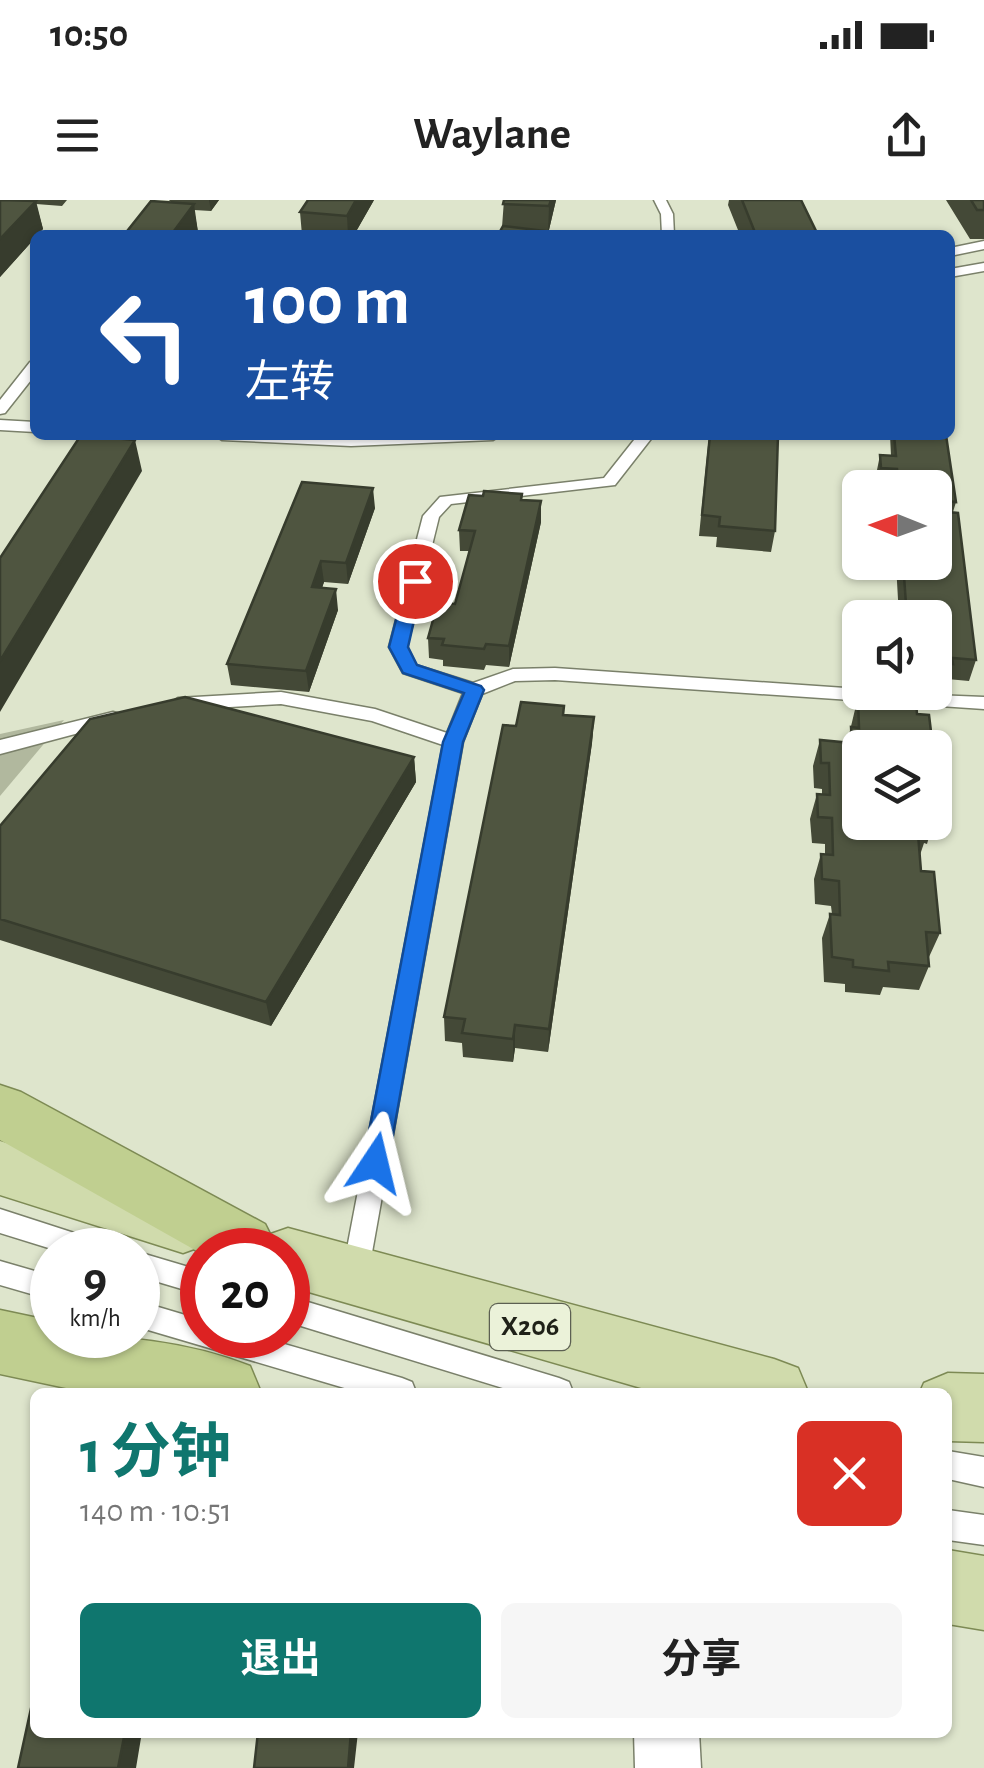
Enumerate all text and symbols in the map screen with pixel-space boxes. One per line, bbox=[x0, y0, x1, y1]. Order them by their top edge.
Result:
text: 10:50 bbox=[50, 16, 128, 54]
icon: menu bbox=[50, 108, 105, 163]
icon: share bbox=[879, 108, 934, 163]
text: Waylane bbox=[413, 112, 571, 157]
text: 100 m bbox=[245, 267, 410, 337]
icon: left bbox=[80, 270, 210, 400]
text: 左转 bbox=[245, 361, 335, 406]
north arrow bbox=[842, 470, 952, 580]
map controls bbox=[842, 470, 952, 840]
pin bbox=[373, 539, 458, 624]
icon: arrive bbox=[388, 554, 443, 609]
button: sound bbox=[842, 600, 952, 710]
button: layers bbox=[842, 730, 952, 840]
position arrow bbox=[323, 1111, 427, 1215]
speed limit sign: 20 bbox=[180, 1228, 310, 1358]
text: 9 bbox=[83, 1256, 107, 1306]
road number: X206 bbox=[490, 1304, 570, 1350]
text: km/h bbox=[69, 1306, 121, 1331]
button: close bbox=[797, 1421, 902, 1526]
text: 1 分钟 bbox=[80, 1424, 231, 1484]
text: 140 m · 10:51 bbox=[80, 1495, 232, 1527]
button: 退出 bbox=[80, 1603, 481, 1718]
button: 分享 bbox=[501, 1603, 902, 1718]

